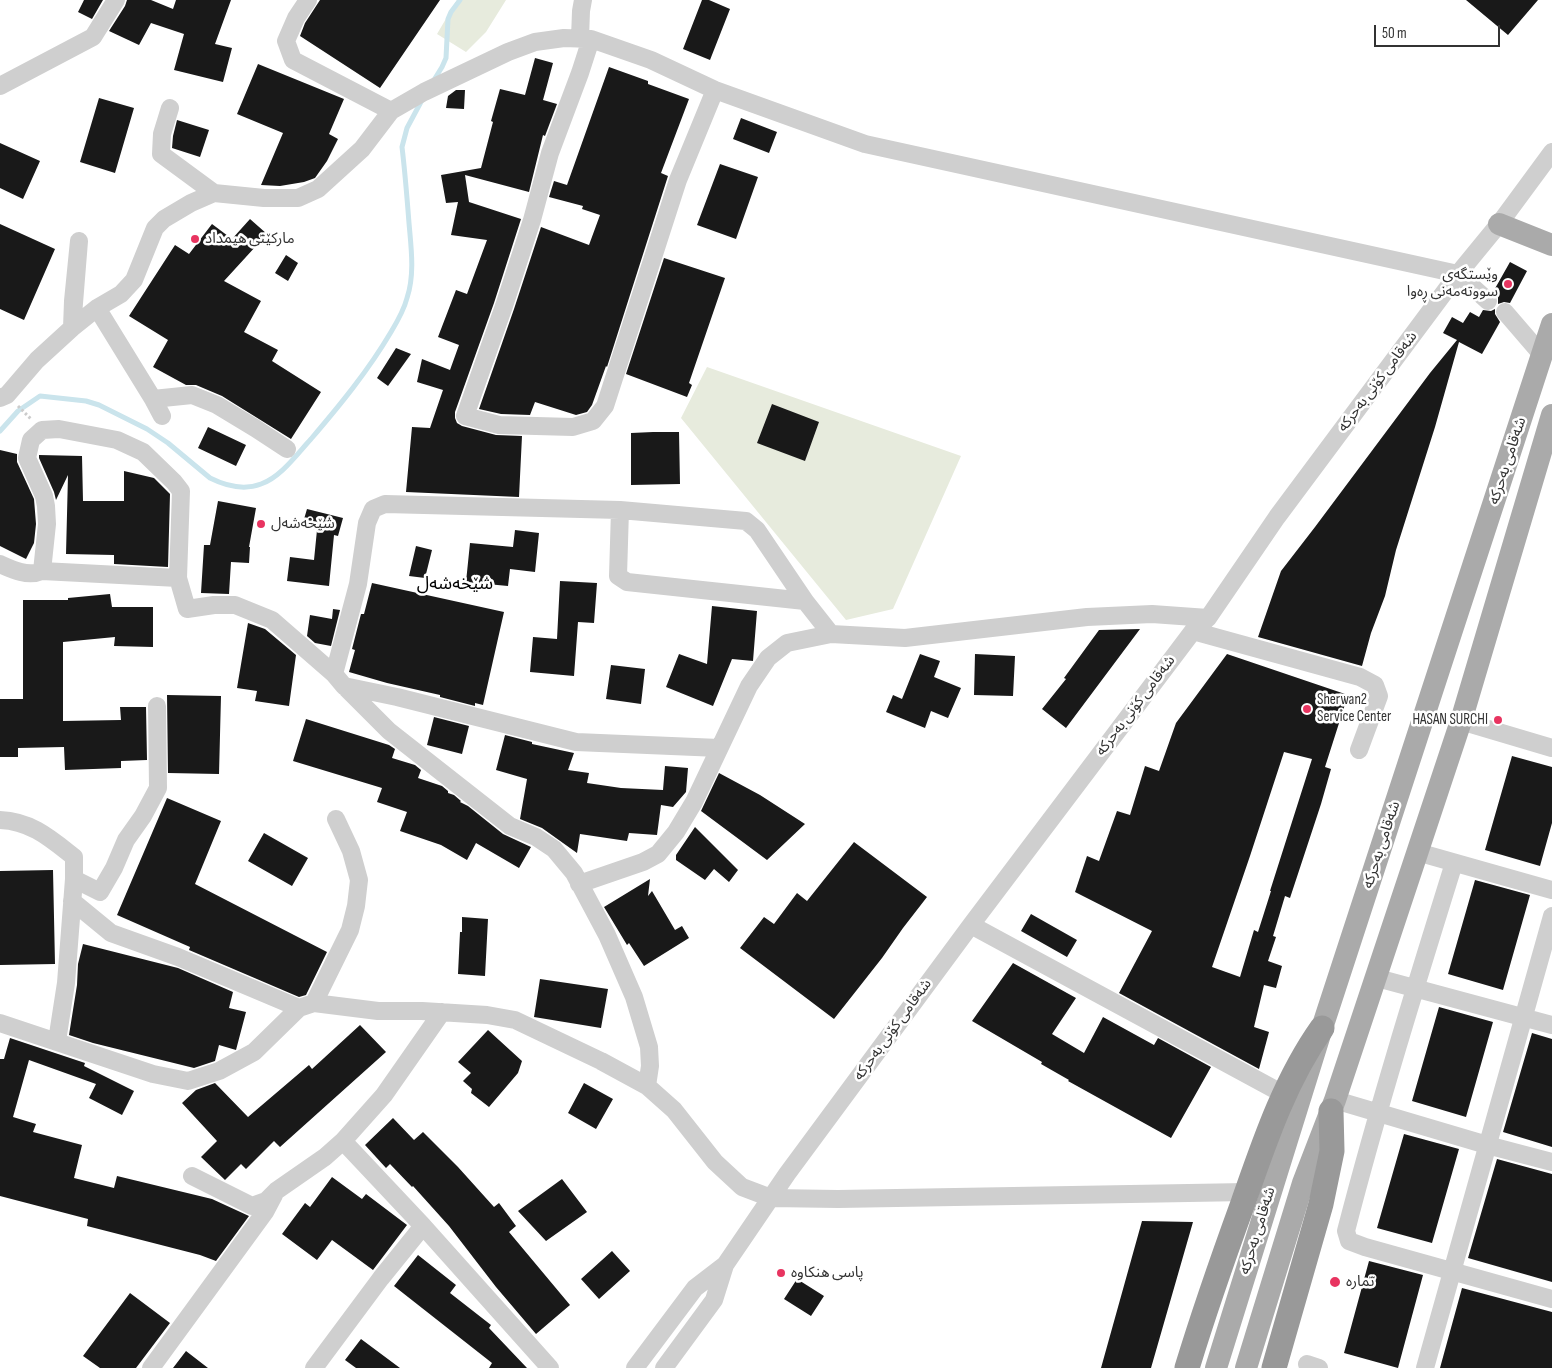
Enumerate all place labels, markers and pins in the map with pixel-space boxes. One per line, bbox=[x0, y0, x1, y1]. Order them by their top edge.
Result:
place label: مارکێتی هیمداد bbox=[205, 230, 295, 248]
marker: مارکێتی هیمداد bbox=[189, 233, 201, 245]
place label: وێستگەی سووتەمەنی ڕەوا bbox=[1407, 266, 1498, 301]
marker: وێستگەی سووتەمەنی ڕەوا bbox=[1502, 278, 1514, 290]
place label: شێخه‌شه‌ل bbox=[271, 515, 335, 533]
marker: شێخه‌شه‌ل bbox=[255, 518, 267, 530]
place label: Sherwan2 Service Center bbox=[1317, 691, 1391, 726]
marker: Sherwan2 Service Center bbox=[1301, 703, 1313, 715]
place label: HASAN SURCHI bbox=[1412, 711, 1488, 729]
marker: HASAN SURCHI bbox=[1492, 714, 1504, 726]
place label: پاسی هنكاوه‌ bbox=[791, 1264, 864, 1282]
marker: پاسی هنكاوه‌ bbox=[775, 1267, 787, 1279]
place label: تمارە bbox=[1346, 1273, 1374, 1291]
marker: تمارە bbox=[1328, 1275, 1342, 1289]

